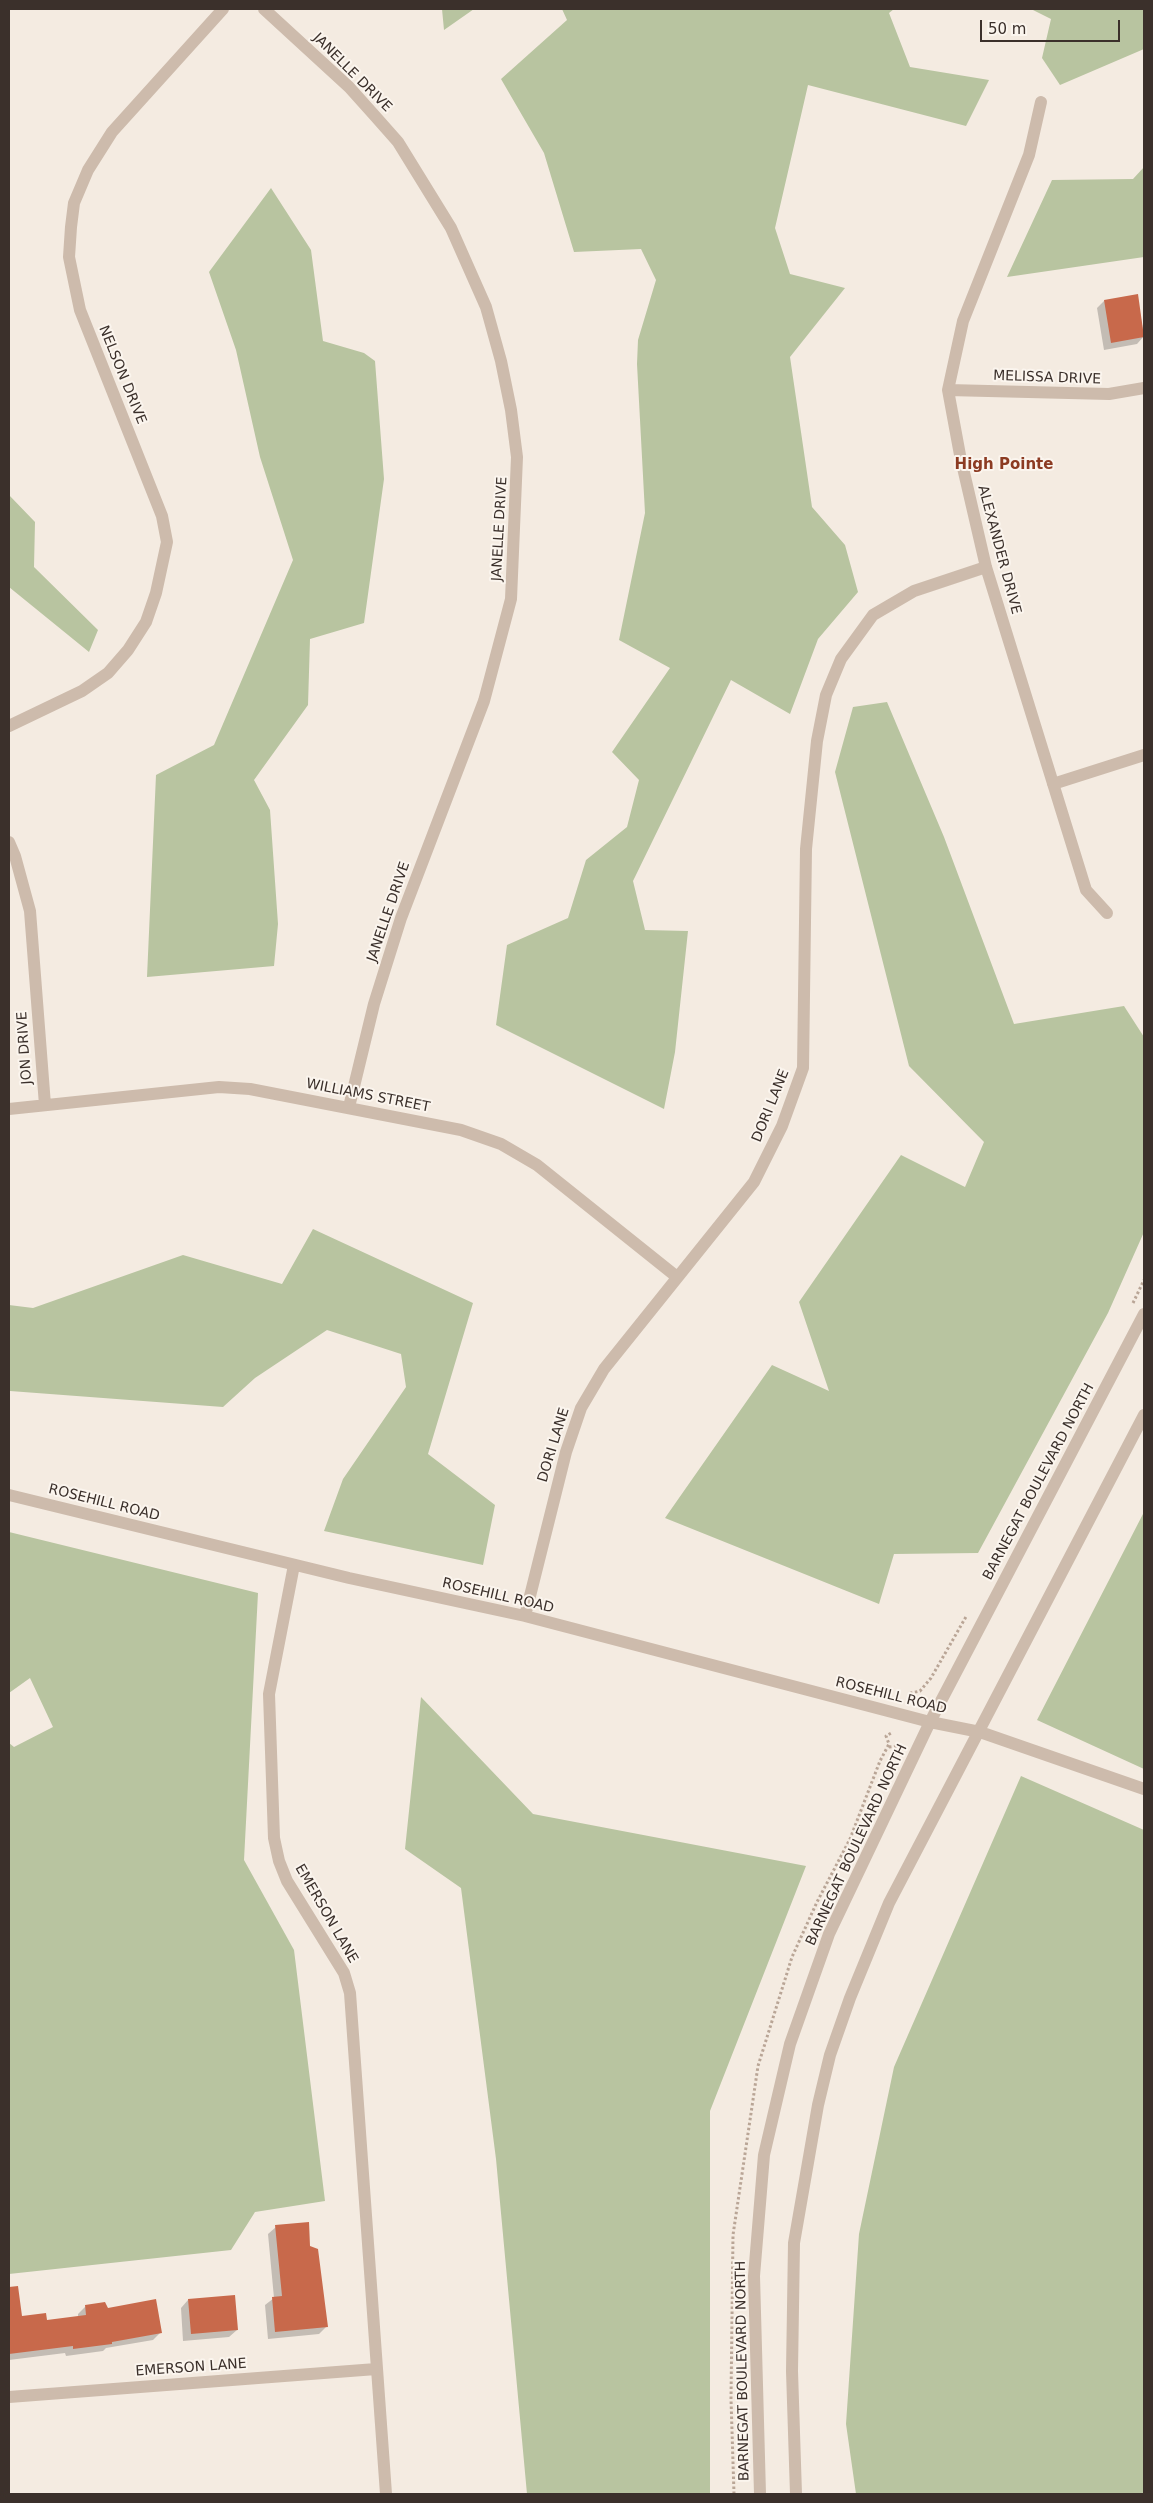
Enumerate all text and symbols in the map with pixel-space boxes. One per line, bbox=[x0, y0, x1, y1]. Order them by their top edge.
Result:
scale bar bbox=[983, 10, 1123, 42]
text: 50 m bbox=[988, 20, 1026, 38]
street label: JANELLE DRIVE bbox=[309, 30, 395, 116]
street label: NELSON DRIVE bbox=[95, 323, 149, 427]
street label: MELISSA DRIVE bbox=[993, 368, 1101, 388]
district label: High Pointe bbox=[955, 456, 1053, 474]
street label: JANELLE DRIVE bbox=[489, 476, 511, 582]
street label: ALEXANDER DRIVE bbox=[974, 484, 1024, 616]
street label: JANELLE DRIVE bbox=[364, 860, 414, 964]
street label: JON DRIVE bbox=[14, 1011, 36, 1085]
street label: DORI LANE bbox=[749, 1067, 793, 1145]
street label: WILLIAMS STREET bbox=[305, 1076, 431, 1116]
street label: BARNEGAT BOULEVARD NORTH bbox=[980, 1381, 1098, 1583]
street label: DORI LANE bbox=[535, 1406, 573, 1484]
street label: ROSEHILL ROAD bbox=[47, 1481, 161, 1525]
street label: ROSEHILL ROAD bbox=[441, 1575, 555, 1617]
street label: ROSEHILL ROAD bbox=[834, 1674, 948, 1718]
street label: BARNEGAT BOULEVARD NORTH bbox=[803, 1742, 911, 1948]
street label: EMERSON LANE bbox=[291, 1862, 361, 1966]
street label: BARNEGAT BOULEVARD NORTH bbox=[733, 2261, 753, 2481]
street label: EMERSON LANE bbox=[135, 2356, 247, 2380]

